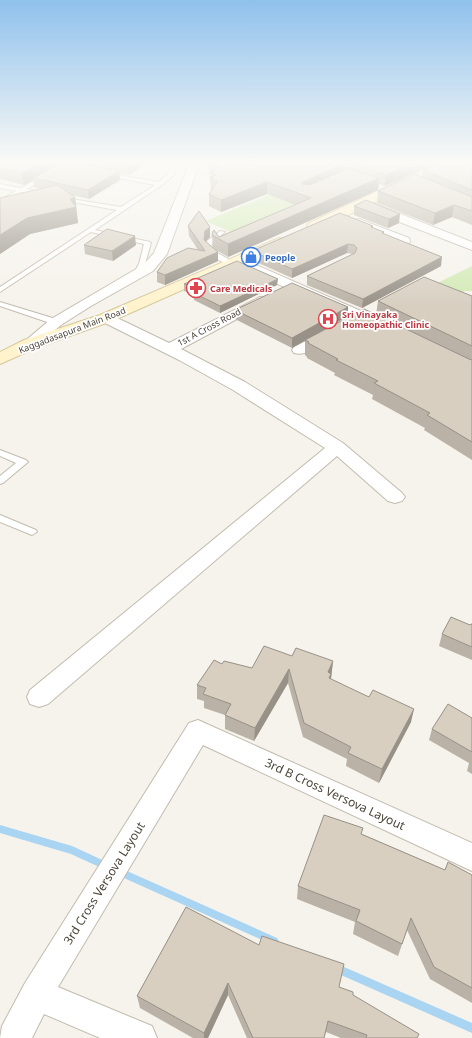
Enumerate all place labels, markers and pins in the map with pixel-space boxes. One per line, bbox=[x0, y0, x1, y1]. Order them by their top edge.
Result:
shop icon: People bbox=[240, 246, 262, 268]
place label: People bbox=[265, 251, 295, 264]
pharmacy icon: Care Medicals bbox=[185, 277, 207, 299]
place label: Care Medicals bbox=[210, 282, 273, 295]
hospital icon: Sri Vinayaka Homeopathic Clinic bbox=[317, 308, 339, 330]
place label: Sri Vinayaka Homeopathic Clinic bbox=[342, 308, 429, 331]

